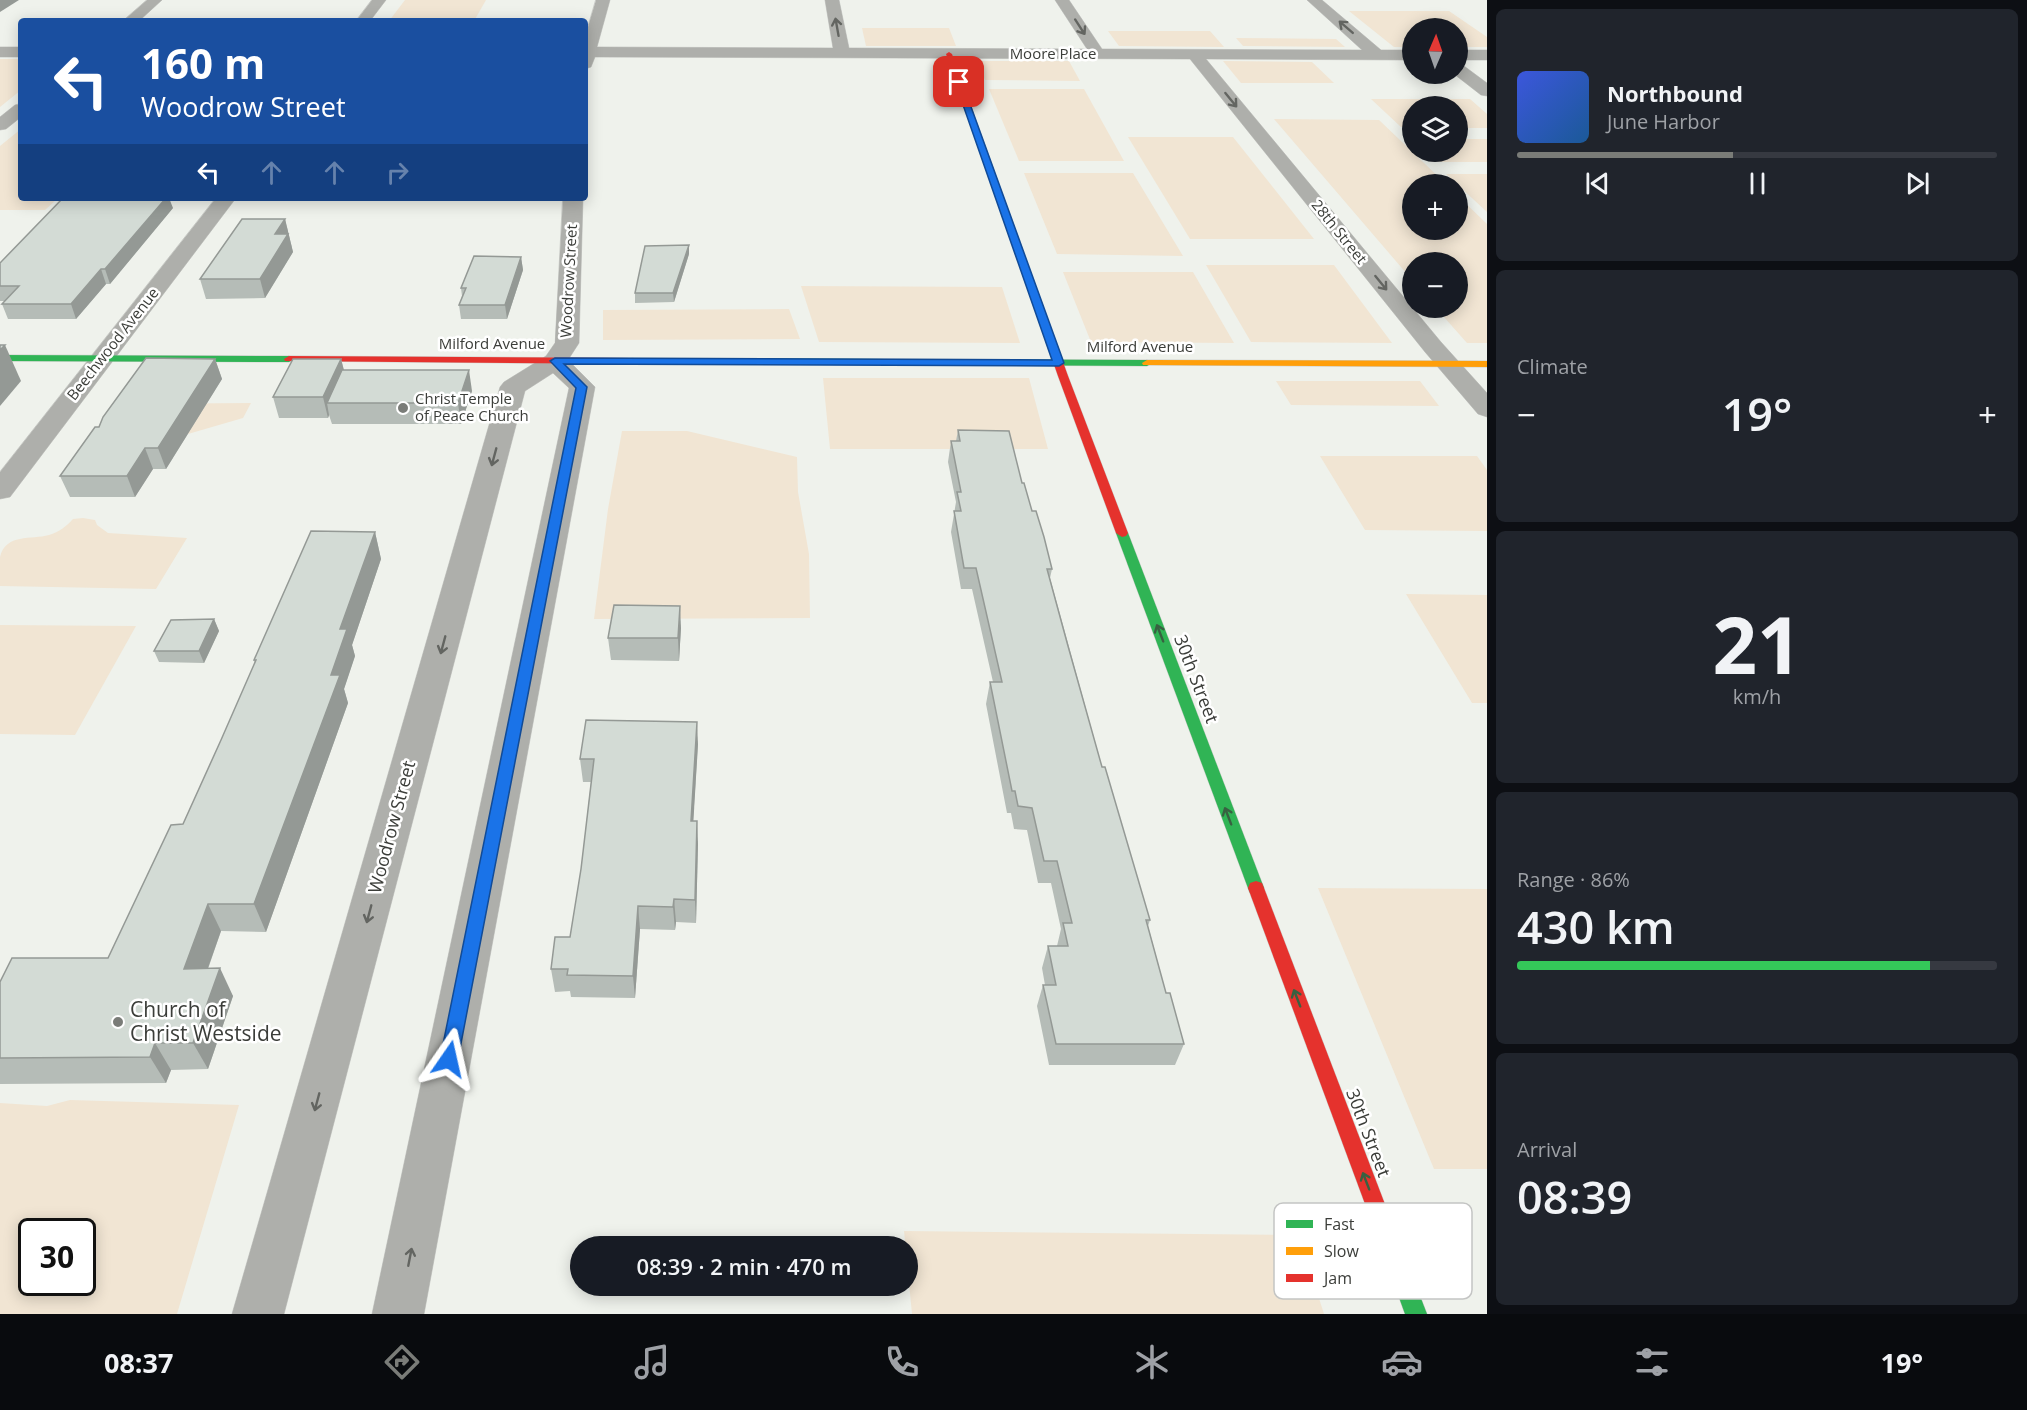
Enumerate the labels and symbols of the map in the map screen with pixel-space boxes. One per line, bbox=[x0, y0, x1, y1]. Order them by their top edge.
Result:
one-way arrow bbox=[831, 17, 842, 37]
north arrow bbox=[1402, 18, 1468, 84]
one-way arrow bbox=[1073, 19, 1086, 36]
one-way arrow bbox=[1338, 21, 1354, 34]
street label: Moore Place bbox=[1010, 43, 1096, 63]
pin bbox=[933, 56, 984, 107]
one-way arrow bbox=[1224, 91, 1237, 107]
street label: 28th Street bbox=[1308, 195, 1372, 268]
street label: Woodrow Street bbox=[555, 224, 581, 338]
one-way arrow bbox=[1374, 275, 1388, 290]
street label: Beechwood Avenue bbox=[62, 283, 163, 404]
street label: Milford Avenue bbox=[439, 333, 545, 353]
street label: Milford Avenue bbox=[1087, 336, 1193, 356]
place label: Christ Temple of Peace Church bbox=[415, 388, 529, 425]
marker: Christ Temple of Peace Church bbox=[396, 401, 410, 415]
one-way arrow bbox=[488, 447, 499, 466]
one-way arrow bbox=[1153, 625, 1164, 643]
street label: 30th Street bbox=[1169, 631, 1225, 726]
one-way arrow bbox=[436, 635, 448, 654]
street label: Woodrow Street bbox=[362, 758, 420, 896]
one-way arrow bbox=[1222, 807, 1233, 826]
one-way arrow bbox=[362, 904, 374, 923]
one-way arrow bbox=[1291, 989, 1302, 1008]
place label: Church of Christ Westside bbox=[130, 995, 282, 1047]
marker: Church of Christ Westside bbox=[111, 1015, 125, 1029]
position arrow bbox=[417, 1027, 481, 1091]
street label: 30th Street bbox=[1341, 1085, 1397, 1180]
one-way arrow bbox=[311, 1092, 322, 1111]
one-way arrow bbox=[1360, 1172, 1371, 1191]
legend bbox=[1274, 1203, 1472, 1299]
text: Fast bbox=[1324, 1213, 1355, 1235]
speed limit sign: 30 bbox=[18, 1218, 96, 1296]
text: Slow bbox=[1324, 1240, 1359, 1262]
one-way arrow bbox=[405, 1247, 416, 1267]
text: Jam bbox=[1322, 1267, 1352, 1289]

